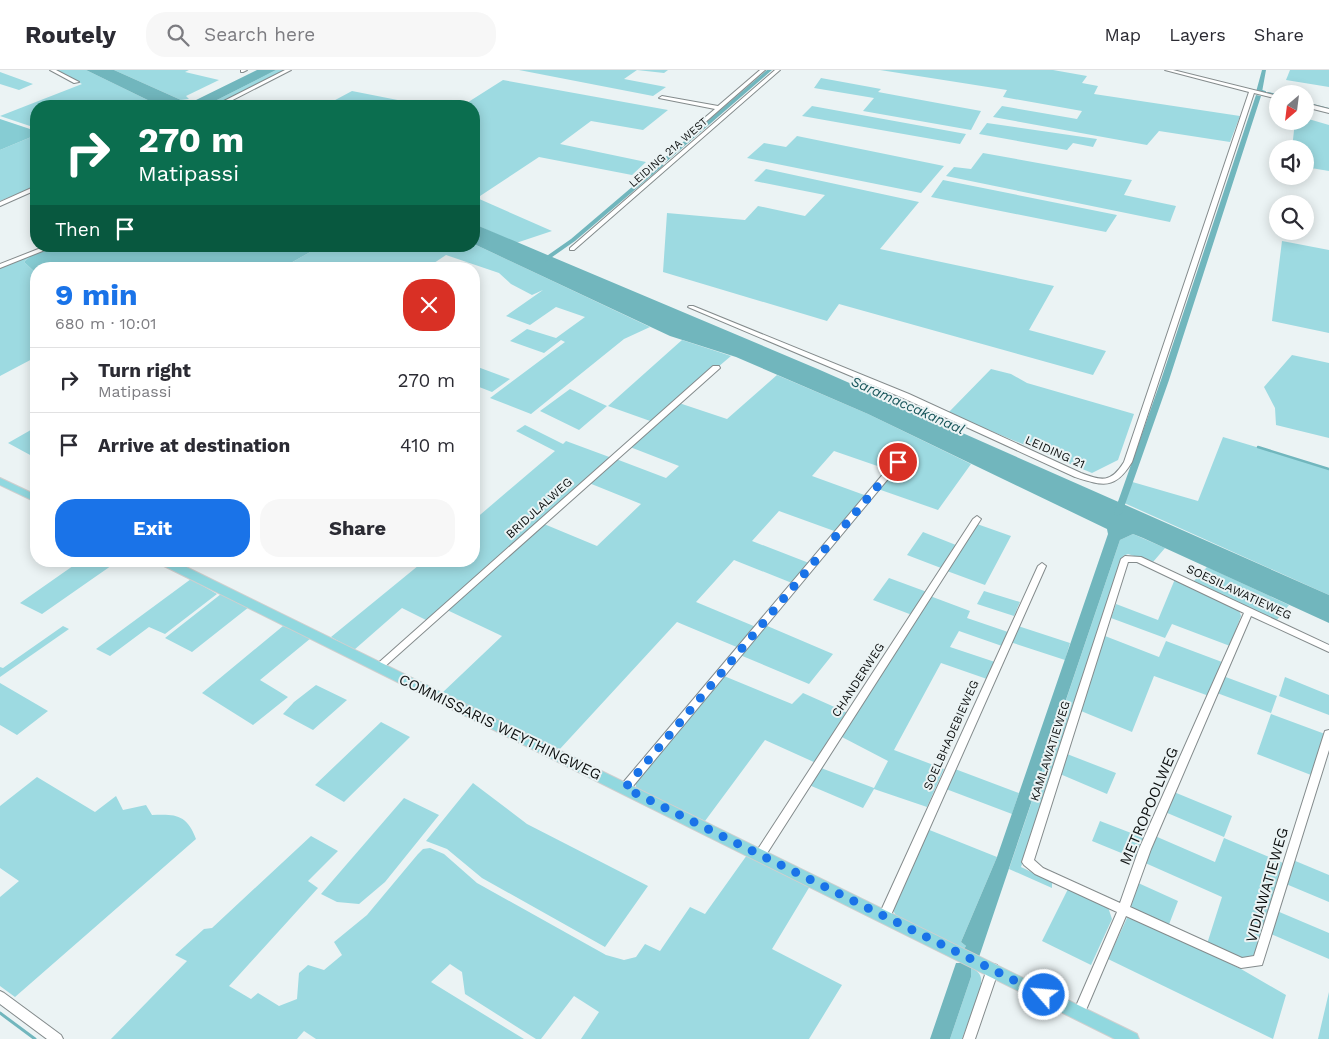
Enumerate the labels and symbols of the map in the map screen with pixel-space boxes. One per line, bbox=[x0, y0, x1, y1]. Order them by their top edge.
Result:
north arrow bbox=[1269, 85, 1314, 130]
street label: LEIDING 21A WEST bbox=[626, 115, 711, 190]
water label: Saramaccakanaal bbox=[849, 373, 967, 437]
street label: LEIDING 21 bbox=[1023, 433, 1087, 471]
pin bbox=[877, 441, 919, 483]
street label: BRIDJLALWEG bbox=[503, 475, 575, 541]
street label: SOESILAWATIEWEG bbox=[1184, 562, 1294, 622]
street label: CHANDERWEG bbox=[829, 640, 887, 720]
street label: COMMISSARIS WEYTHINGWEG bbox=[396, 670, 604, 784]
street label: SOELBHADEBIEWEG bbox=[920, 678, 982, 792]
street label: KAMLAWATIEWEG bbox=[1027, 699, 1073, 803]
street label: METROPOOLWEG bbox=[1116, 744, 1182, 868]
street label: VIDIAWATIEWEG bbox=[1242, 825, 1292, 945]
position arrow bbox=[1017, 968, 1069, 1020]

